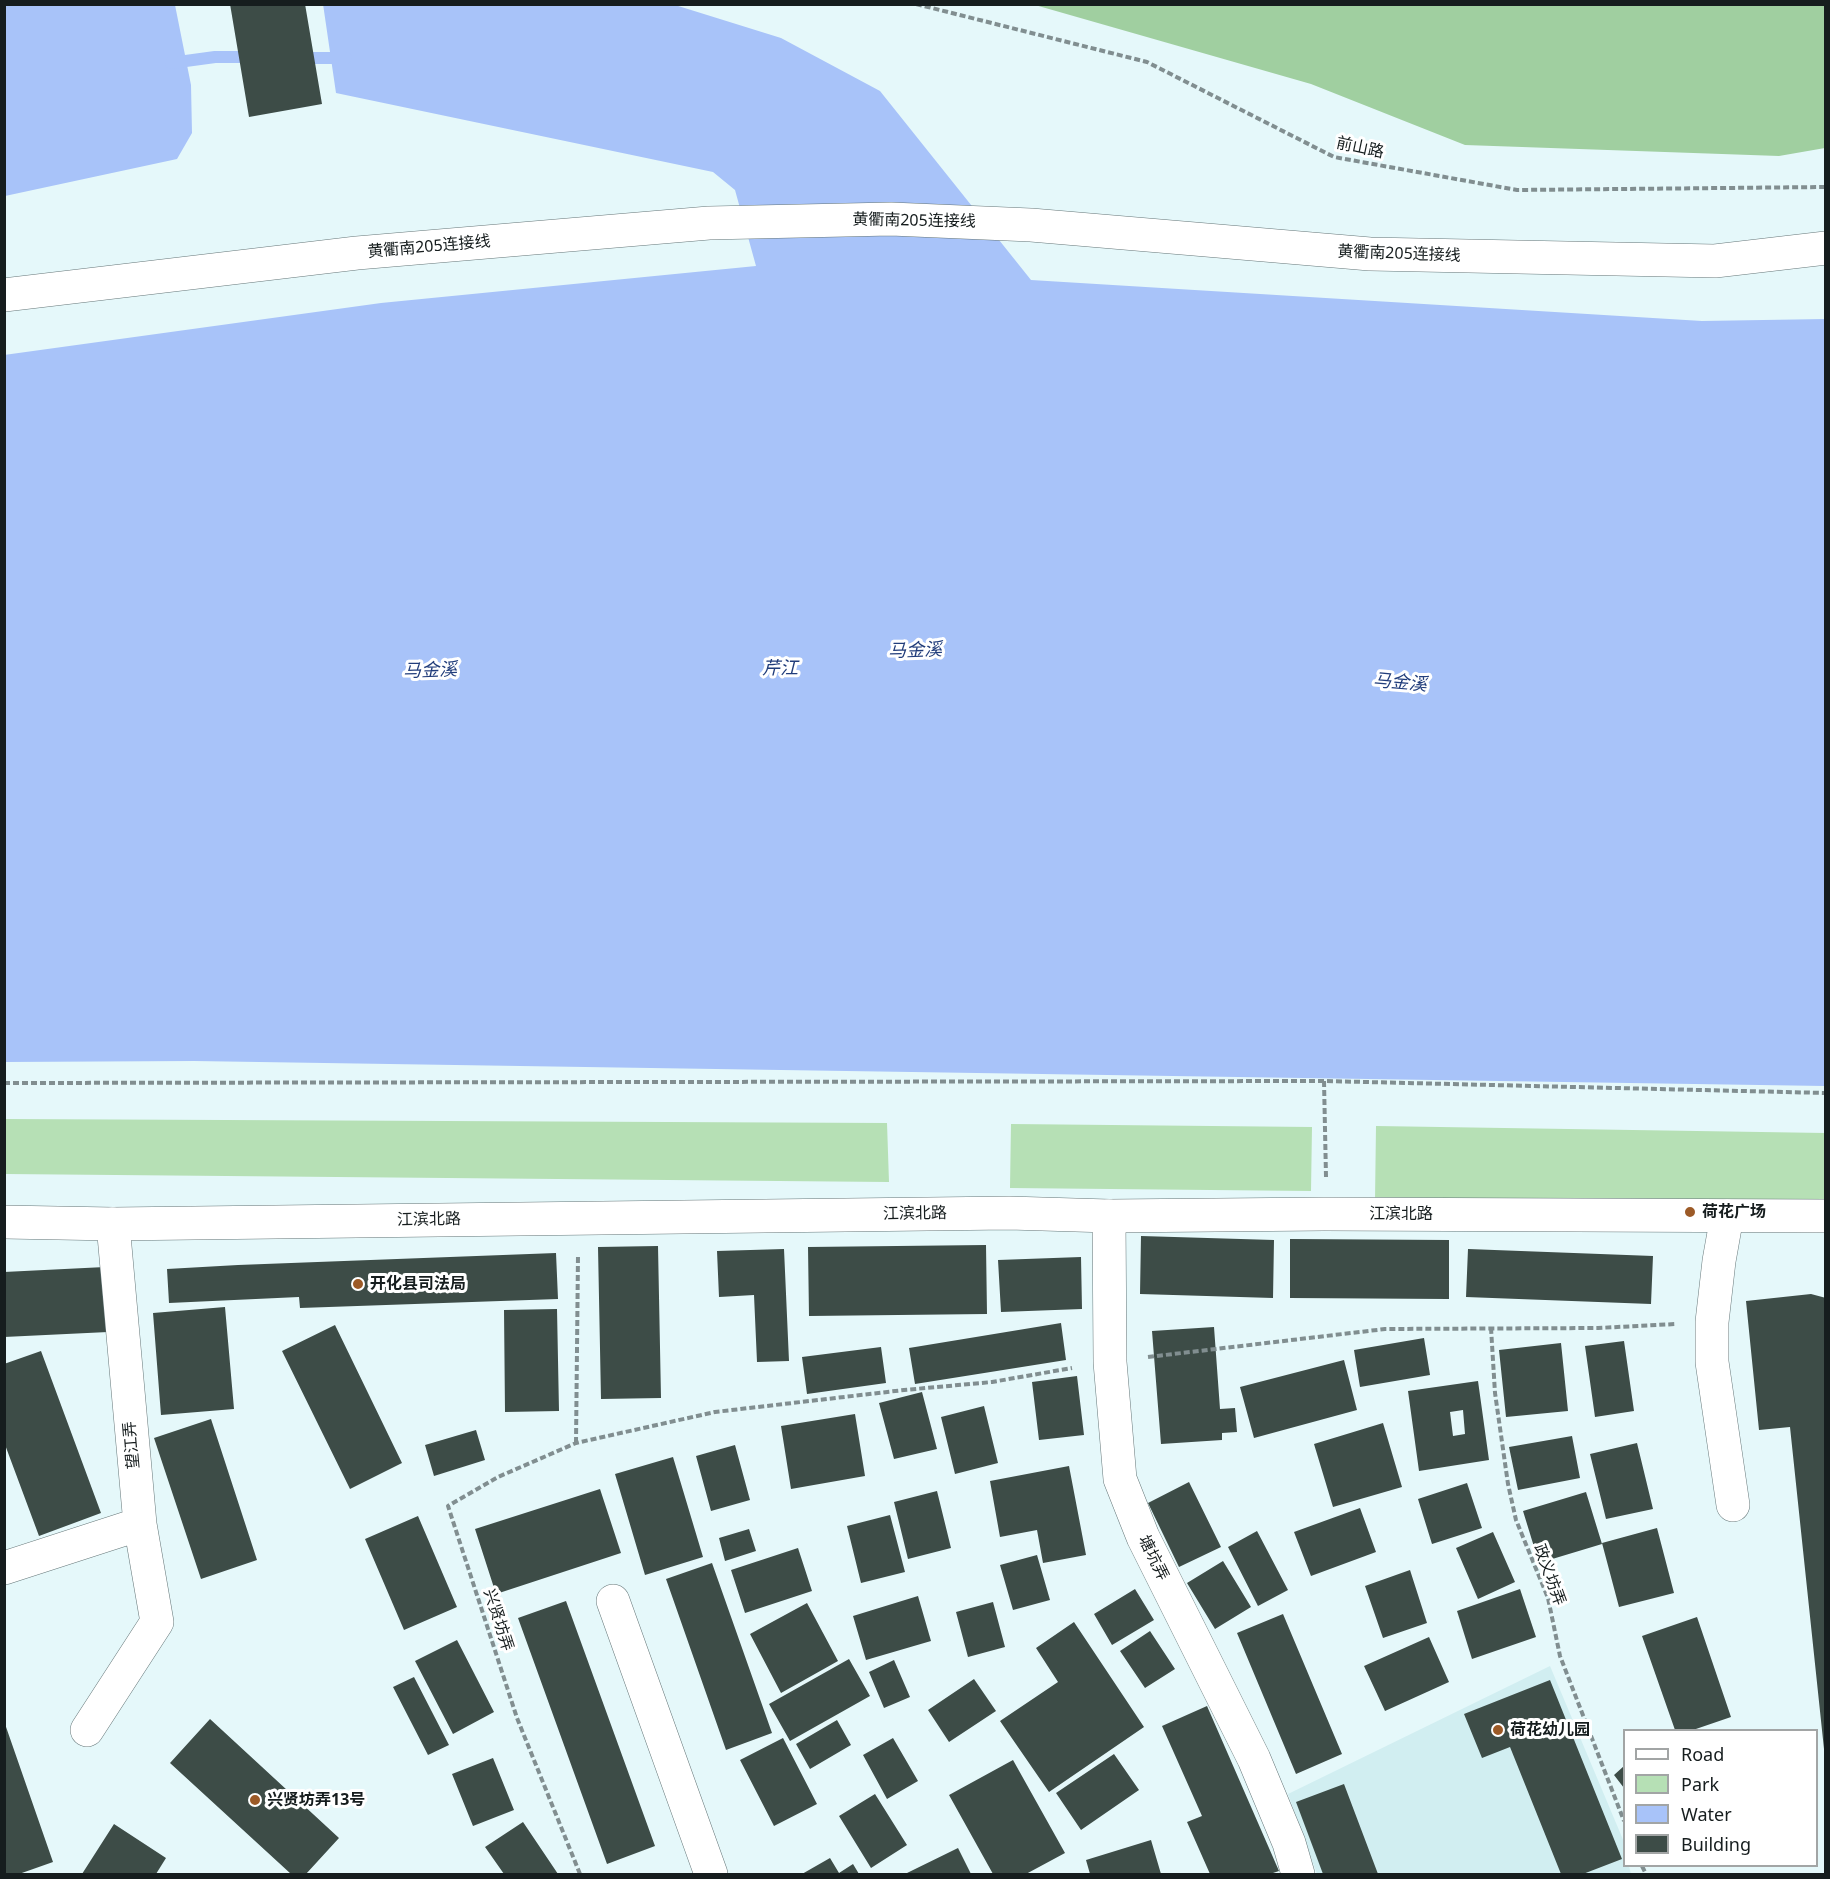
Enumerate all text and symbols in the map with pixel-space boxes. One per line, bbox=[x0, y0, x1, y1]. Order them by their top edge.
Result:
street label: 前山路 bbox=[1335, 134, 1385, 162]
street label: 黄衢南205连接线 bbox=[852, 210, 976, 232]
street label: 黄衢南205连接线 bbox=[367, 232, 491, 262]
street label: 黄衢南205连接线 bbox=[1337, 242, 1461, 266]
water label: 马金溪 bbox=[888, 639, 942, 663]
water label: 芹江 bbox=[762, 658, 798, 680]
water label: 马金溪 bbox=[403, 659, 457, 683]
water label: 马金溪 bbox=[1372, 670, 1428, 696]
place label: 荷花广场 bbox=[1702, 1202, 1766, 1222]
street label: 江滨北路 bbox=[883, 1204, 947, 1224]
street label: 江滨北路 bbox=[1369, 1204, 1433, 1224]
marker: 荷花广场 bbox=[1683, 1205, 1697, 1219]
street label: 江滨北路 bbox=[397, 1210, 461, 1230]
place label: 开化县司法局 bbox=[370, 1274, 466, 1294]
marker: 开化县司法局 bbox=[351, 1277, 365, 1291]
street label: 望江弄 bbox=[120, 1420, 144, 1470]
street label: 塘坑弄 bbox=[1134, 1532, 1172, 1584]
street label: 政义坊弄 bbox=[1529, 1542, 1569, 1608]
street label: 兴贤坊弄 bbox=[479, 1587, 517, 1653]
place label: 荷花幼儿园 bbox=[1510, 1720, 1590, 1740]
marker: 荷花幼儿园 bbox=[1491, 1723, 1505, 1737]
legend bbox=[1623, 1729, 1818, 1867]
text: Road bbox=[1681, 1742, 1724, 1766]
text: Park bbox=[1681, 1772, 1719, 1796]
place label: 兴贤坊弄13号 bbox=[267, 1790, 365, 1810]
marker: 兴贤坊弄13号 bbox=[248, 1793, 262, 1807]
text: Water bbox=[1681, 1802, 1732, 1826]
text: Building bbox=[1681, 1832, 1751, 1856]

